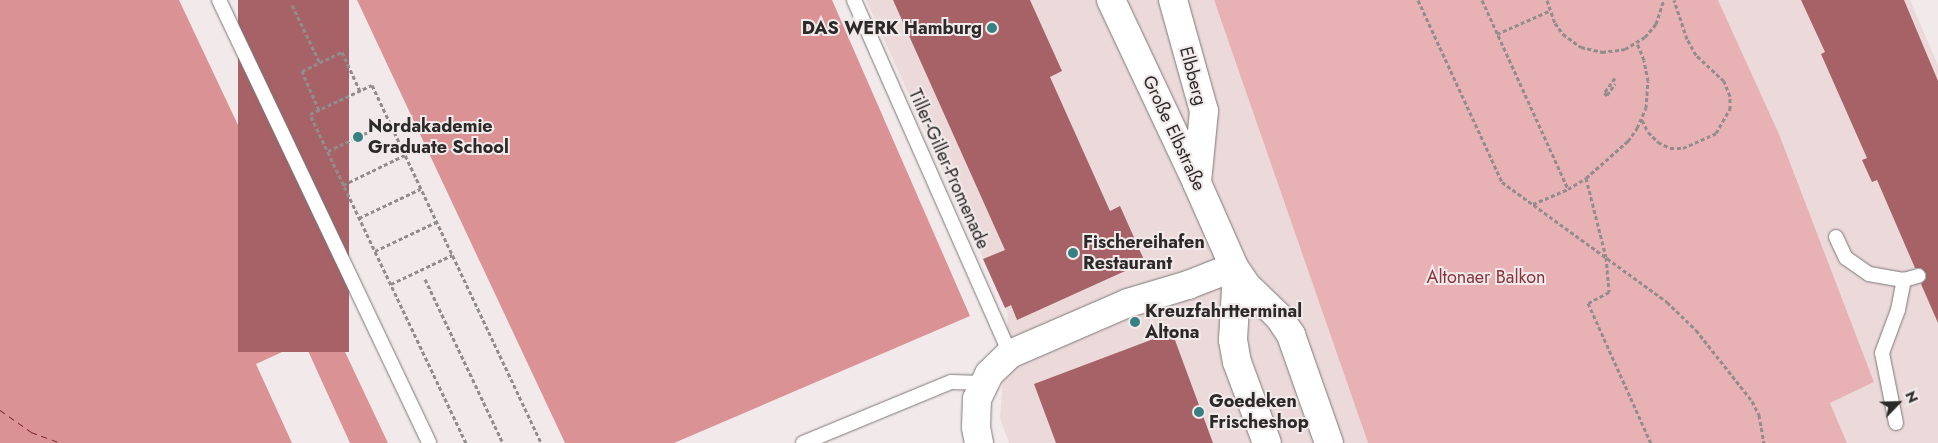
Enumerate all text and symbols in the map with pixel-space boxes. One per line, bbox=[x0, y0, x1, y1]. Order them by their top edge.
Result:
place label: DAS WERK Hamburg bbox=[802, 17, 982, 39]
marker: DAS WERK Hamburg bbox=[986, 22, 998, 34]
street label: Elbberg bbox=[1175, 44, 1211, 108]
street label: Große Elbstraße bbox=[1138, 72, 1210, 194]
street label: Tiller-Giller-Promenade bbox=[904, 86, 994, 252]
place label: Nordakademie Graduate School bbox=[368, 116, 509, 158]
marker: Nordakademie Graduate School bbox=[352, 131, 364, 143]
place label: Fischereihafen Restaurant bbox=[1083, 232, 1205, 274]
marker: Fischereihafen Restaurant bbox=[1067, 247, 1079, 259]
park label: Altonaer Balkon bbox=[1427, 266, 1545, 288]
place label: Kreuzfahrtterminal Altona bbox=[1145, 301, 1302, 344]
marker: Kreuzfahrtterminal Altona bbox=[1129, 316, 1141, 328]
north arrow bbox=[1873, 378, 1923, 428]
text: N bbox=[1900, 388, 1923, 406]
place label: Goedeken Frischeshop bbox=[1209, 391, 1309, 434]
marker: Goedeken Frischeshop bbox=[1193, 406, 1205, 418]

